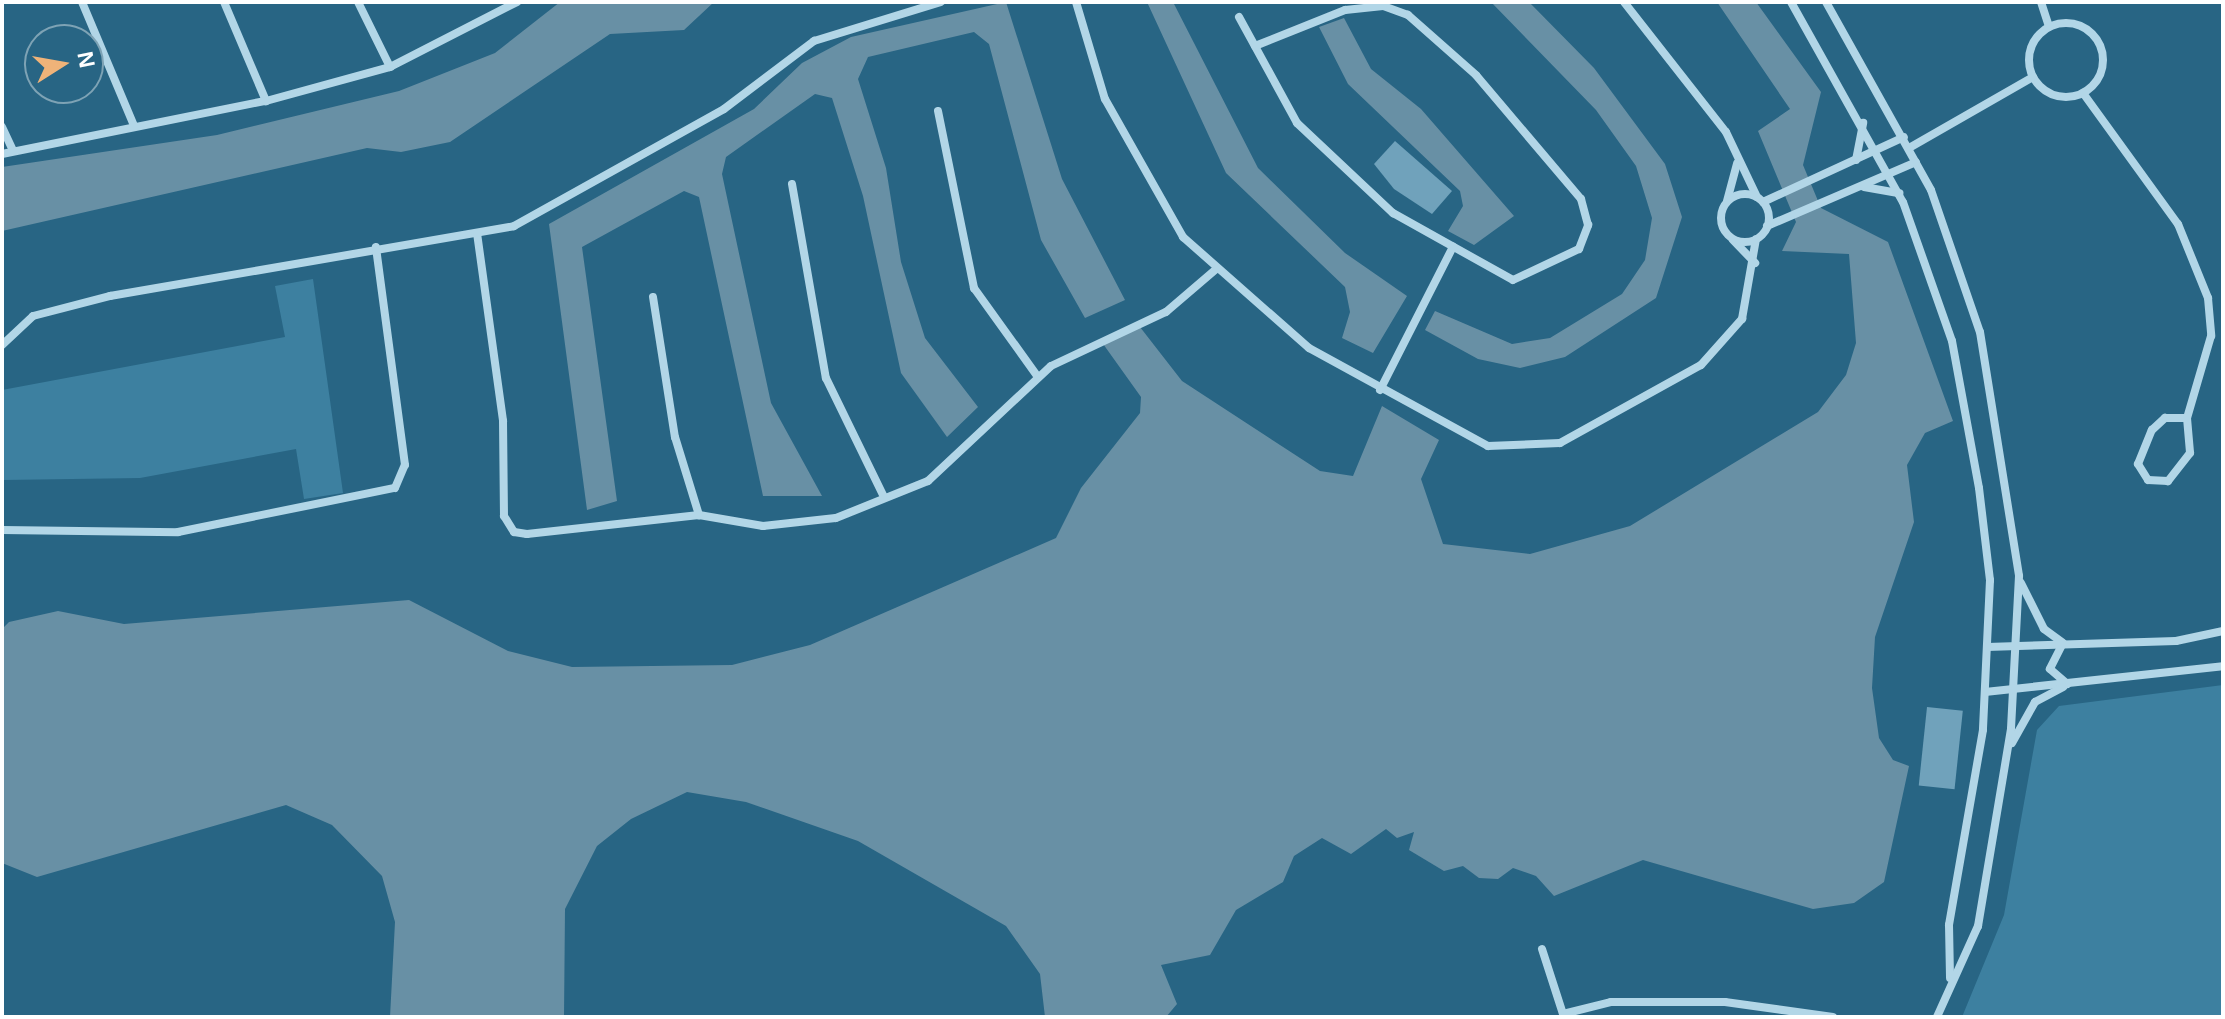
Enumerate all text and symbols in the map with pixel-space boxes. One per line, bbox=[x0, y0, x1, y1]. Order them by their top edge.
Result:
north arrow bbox=[24, 24, 104, 104]
text: N bbox=[72, 50, 100, 70]

